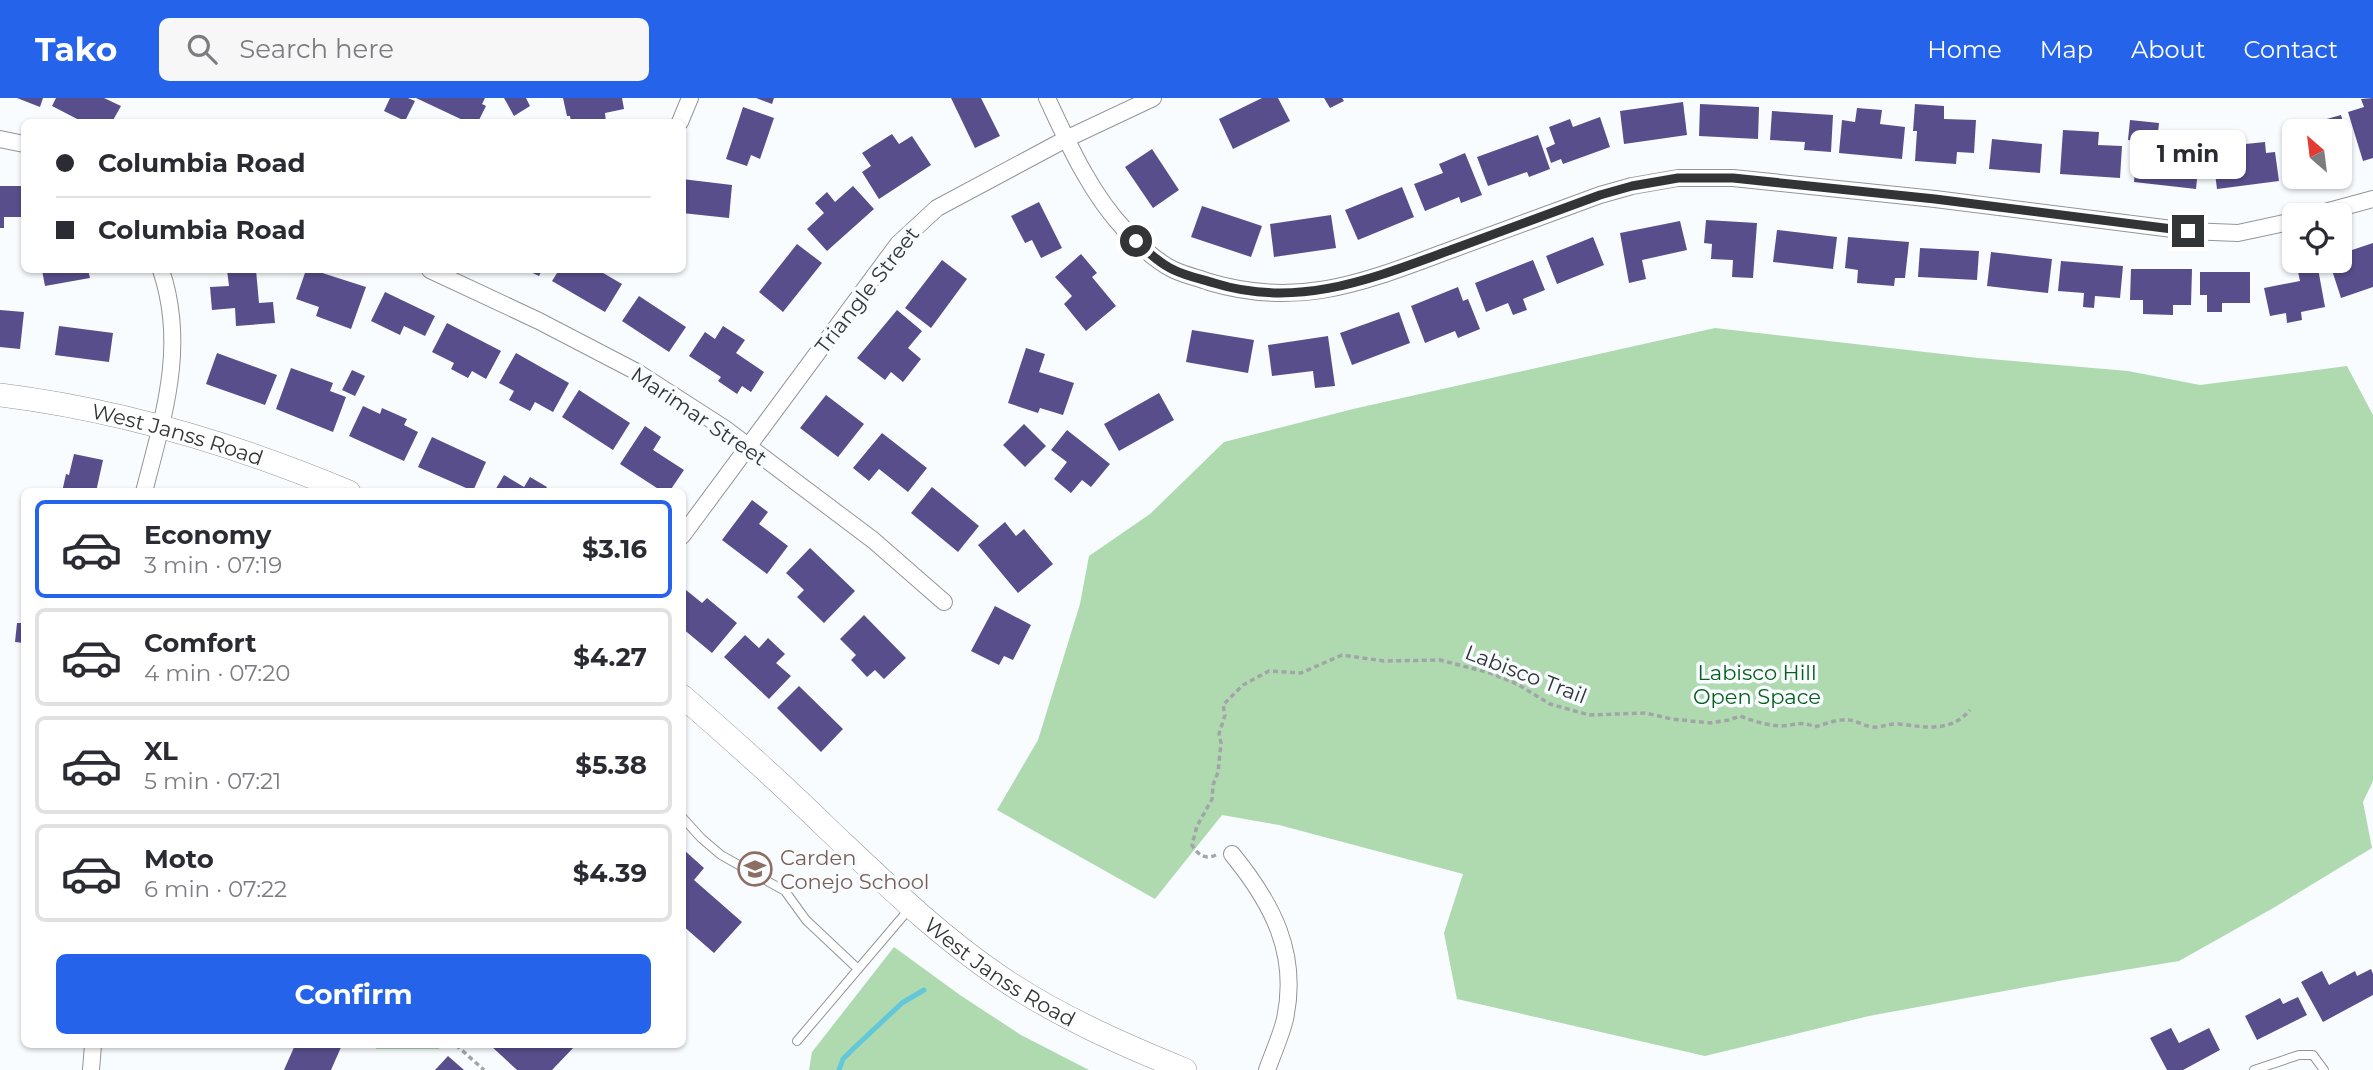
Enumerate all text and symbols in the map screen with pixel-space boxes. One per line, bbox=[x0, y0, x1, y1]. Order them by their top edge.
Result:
search box bbox=[159, 18, 649, 81]
text: Tako bbox=[35, 29, 117, 69]
icon: search bbox=[183, 30, 221, 68]
text: Search here bbox=[239, 33, 394, 65]
text: Home bbox=[1927, 35, 2002, 64]
text: Map bbox=[2040, 35, 2093, 64]
text: About bbox=[2131, 35, 2205, 64]
text: Contact bbox=[2243, 35, 2338, 64]
north arrow bbox=[2282, 119, 2352, 189]
map controls bbox=[2282, 119, 2352, 273]
callout: 1 min bbox=[2130, 130, 2246, 178]
text: 1 min bbox=[2157, 140, 2219, 168]
text: Columbia Road bbox=[98, 147, 306, 179]
button: locate bbox=[2282, 203, 2352, 273]
text: Columbia Road bbox=[98, 214, 306, 246]
route end bbox=[2172, 215, 2204, 247]
street label: Triangle Street bbox=[810, 222, 924, 358]
route start bbox=[1120, 225, 1152, 257]
street label: Marimar Street bbox=[626, 361, 772, 471]
street label: West Janss Road bbox=[89, 398, 267, 470]
icon: car bbox=[60, 518, 123, 581]
text: Economy bbox=[144, 519, 271, 551]
text: $3.16 bbox=[582, 533, 647, 565]
text: 3 min · 07:19 bbox=[144, 551, 282, 579]
icon: car bbox=[60, 626, 123, 689]
text: Comfort bbox=[144, 627, 256, 659]
street label: Labisco Trail bbox=[1462, 639, 1590, 709]
text: $4.27 bbox=[573, 641, 647, 673]
text: 4 min · 07:20 bbox=[144, 659, 290, 687]
park label: Labisco Hill Open Space bbox=[1693, 660, 1821, 709]
icon: car bbox=[60, 734, 123, 797]
text: XL bbox=[144, 735, 178, 767]
text: $5.38 bbox=[575, 749, 647, 781]
text: 5 min · 07:21 bbox=[144, 767, 281, 795]
icon: car bbox=[60, 842, 123, 905]
text: Moto bbox=[144, 843, 214, 875]
place label: Carden Conejo School bbox=[780, 845, 930, 894]
school or university icon: Carden Conejo School bbox=[736, 850, 774, 888]
text: $4.39 bbox=[573, 857, 647, 889]
text: 6 min · 07:22 bbox=[144, 875, 287, 903]
street label: West Janss Road bbox=[920, 912, 1080, 1031]
button: Confirm bbox=[56, 954, 651, 1034]

